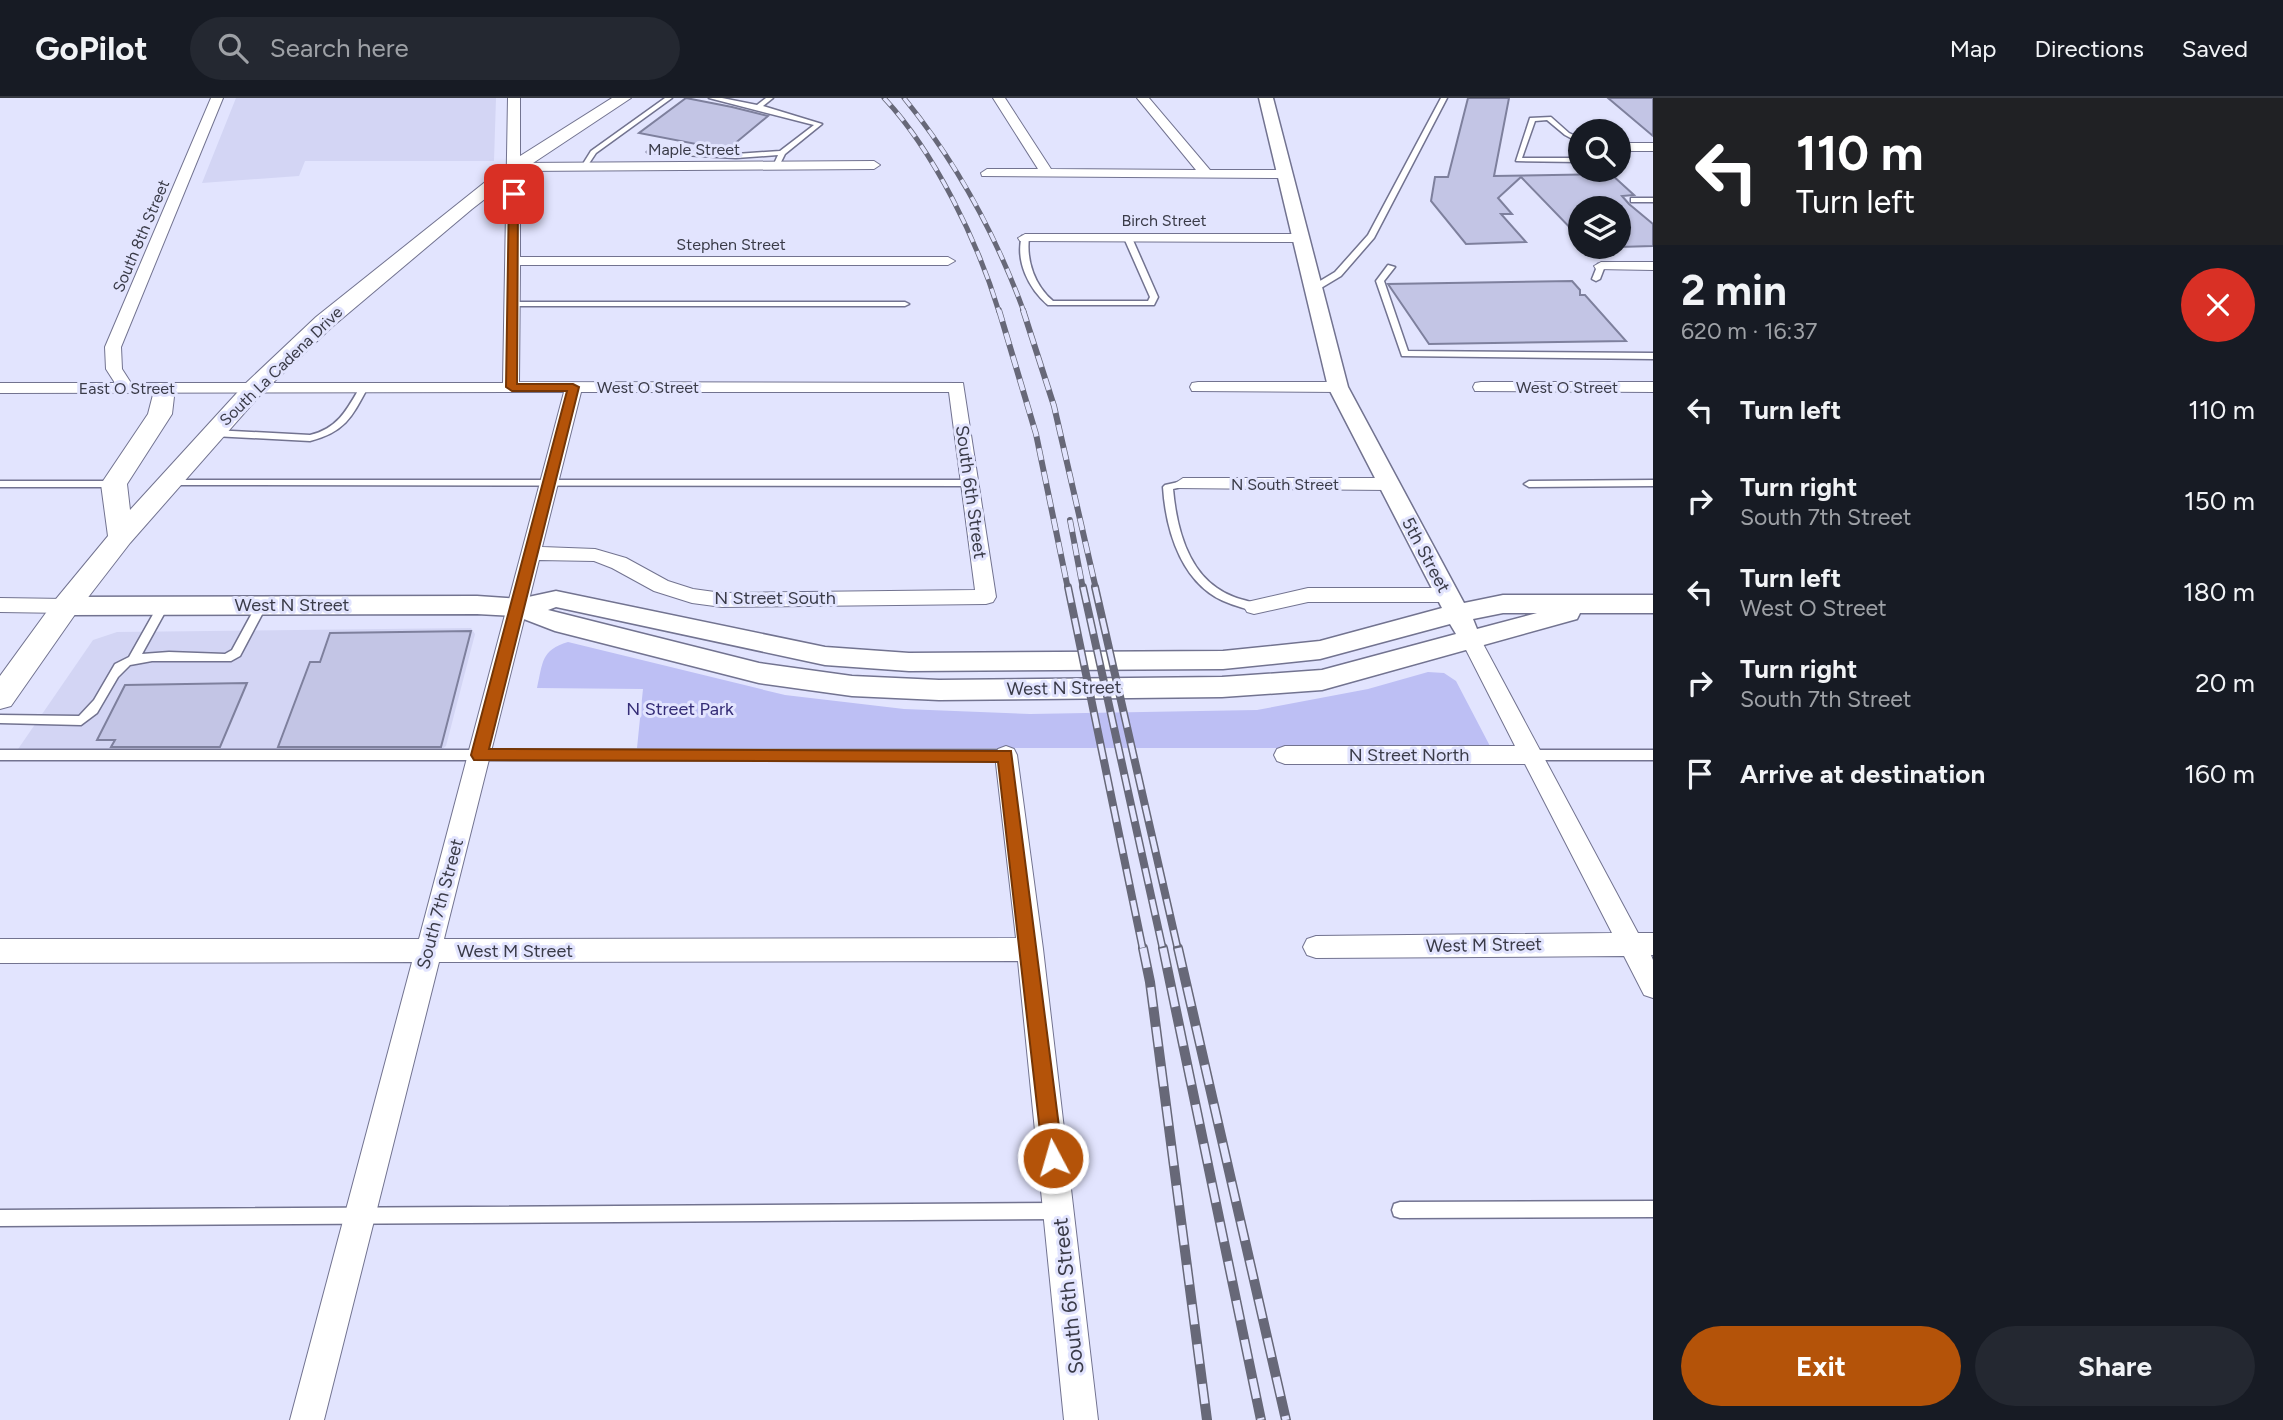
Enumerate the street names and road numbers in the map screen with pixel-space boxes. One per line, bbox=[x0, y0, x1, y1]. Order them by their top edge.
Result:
street label: Maple Street bbox=[648, 140, 740, 159]
street label: South 8th Street bbox=[109, 177, 173, 295]
street label: Birch Street bbox=[1121, 211, 1207, 230]
street label: Stephen Street bbox=[676, 235, 786, 254]
street label: South La Cadena Drive bbox=[216, 302, 346, 430]
street label: West O Street bbox=[597, 378, 699, 397]
street label: West O Street bbox=[1516, 378, 1618, 397]
street label: East O Street bbox=[79, 379, 175, 398]
street label: South 6th Street bbox=[951, 424, 991, 560]
street label: N South Street bbox=[1231, 475, 1339, 494]
street label: 5th Street bbox=[1397, 514, 1455, 597]
street label: N Street South bbox=[714, 587, 836, 609]
street label: West N Street bbox=[235, 594, 350, 616]
street label: West N Street bbox=[1006, 676, 1122, 700]
street label: N Street North bbox=[1349, 744, 1469, 766]
street label: South 7th Street bbox=[412, 836, 468, 972]
street label: West M Street bbox=[1426, 933, 1542, 957]
street label: West M Street bbox=[457, 940, 573, 962]
street label: South 6th Street bbox=[1047, 1216, 1089, 1375]

